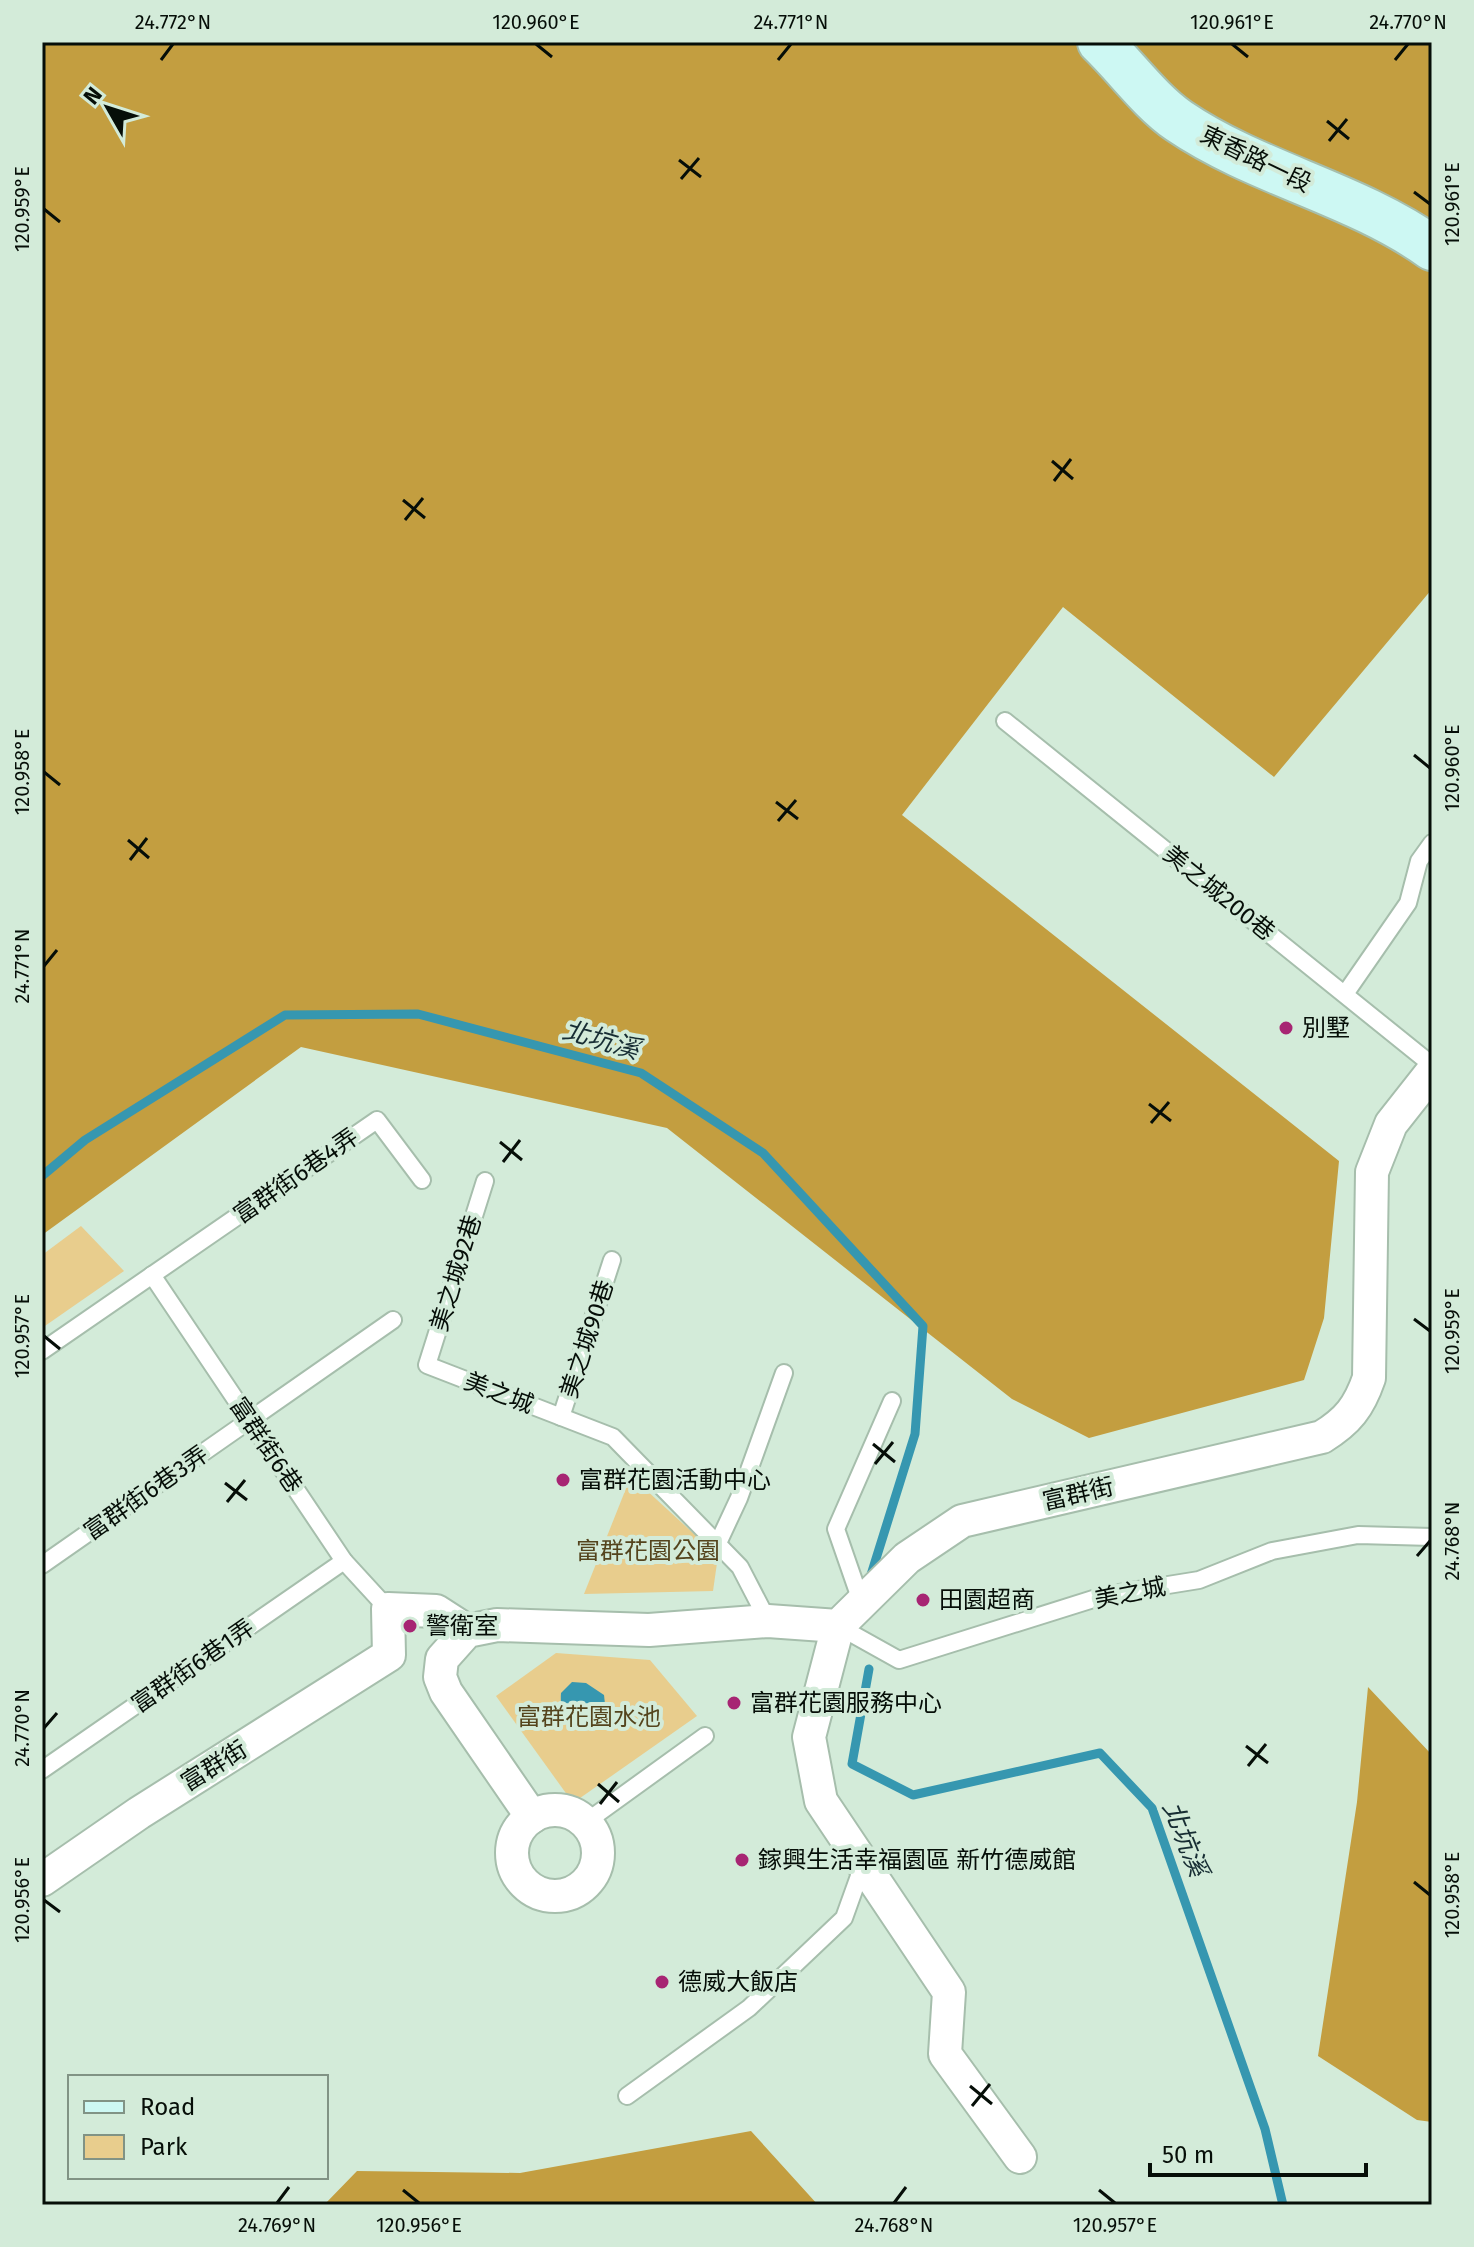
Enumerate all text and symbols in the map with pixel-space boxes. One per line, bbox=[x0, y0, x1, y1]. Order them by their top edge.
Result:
text: 24.772°N bbox=[135, 10, 211, 34]
text: 120.960°E bbox=[492, 10, 580, 34]
text: 24.771°N bbox=[754, 10, 828, 34]
text: 120.961°E bbox=[1190, 10, 1274, 34]
text: 24.770°N bbox=[1369, 10, 1447, 34]
north arrow bbox=[68, 68, 148, 148]
text: N bbox=[78, 82, 108, 110]
street label: 東香路一段 bbox=[1196, 120, 1316, 198]
text: 120.961°E bbox=[1440, 162, 1464, 246]
text: 120.959°E bbox=[10, 166, 34, 252]
text: 120.960°E bbox=[1440, 724, 1464, 812]
text: 120.958°E bbox=[10, 729, 34, 815]
street label: 美之城200巷 bbox=[1158, 840, 1280, 946]
text: 24.771°N bbox=[10, 929, 34, 1003]
water label: 北坑溪 bbox=[559, 1014, 647, 1067]
place label: 別墅 bbox=[1302, 1014, 1350, 1042]
marker: 別墅 bbox=[1277, 1019, 1295, 1037]
street label: 富群街6巷4弄 bbox=[228, 1123, 364, 1229]
street label: 美之城92巷 bbox=[425, 1212, 487, 1334]
street label: 美之城90巷 bbox=[555, 1277, 619, 1401]
text: 120.959°E bbox=[1440, 1288, 1464, 1374]
text: 120.957°E bbox=[10, 1294, 34, 1378]
street label: 美之城 bbox=[460, 1367, 538, 1419]
street label: 富群街6巷 bbox=[224, 1392, 308, 1498]
street label: 富群街6巷3弄 bbox=[79, 1440, 213, 1546]
place label: 富群花園活動中心 bbox=[579, 1466, 771, 1494]
marker: 富群花園活動中心 bbox=[554, 1471, 572, 1489]
street label: 富群街 bbox=[1040, 1472, 1116, 1516]
text: 24.768°N bbox=[1440, 1501, 1464, 1581]
park label: 富群花園公園 bbox=[576, 1537, 720, 1565]
street label: 美之城 bbox=[1092, 1572, 1168, 1614]
place label: 田園超商 bbox=[939, 1586, 1035, 1614]
marker: 田園超商 bbox=[914, 1591, 932, 1609]
place label: 警衛室 bbox=[426, 1612, 498, 1640]
street label: 富群街6巷1弄 bbox=[126, 1613, 260, 1719]
marker: 警衛室 bbox=[401, 1617, 419, 1635]
text: 24.770°N bbox=[10, 1689, 34, 1767]
place label: 富群花園服務中心 bbox=[750, 1689, 942, 1717]
marker: 富群花園服務中心 bbox=[725, 1694, 743, 1712]
park label: 富群花園水池 bbox=[517, 1703, 661, 1731]
street label: 富群街 bbox=[176, 1735, 252, 1797]
water label: 北坑溪 bbox=[1156, 1797, 1215, 1885]
place label: 鎵興生活幸福園區 新竹德威館 bbox=[758, 1846, 1076, 1874]
marker: 鎵興生活幸福園區 新竹德威館 bbox=[733, 1851, 751, 1869]
text: 120.958°E bbox=[1440, 1852, 1464, 1938]
text: 120.956°E bbox=[10, 1857, 34, 1943]
place label: 德威大飯店 bbox=[678, 1968, 798, 1996]
marker: 德威大飯店 bbox=[653, 1973, 671, 1991]
legend bbox=[68, 2075, 328, 2179]
text: Road bbox=[140, 2093, 195, 2121]
scale bar bbox=[1150, 2127, 1366, 2177]
text: Park bbox=[140, 2133, 188, 2161]
text: 50 m bbox=[1162, 2141, 1214, 2169]
text: 24.769°N bbox=[238, 2213, 316, 2237]
text: 120.956°E bbox=[376, 2213, 462, 2237]
text: 24.768°N bbox=[854, 2213, 934, 2237]
text: 120.957°E bbox=[1073, 2213, 1157, 2237]

